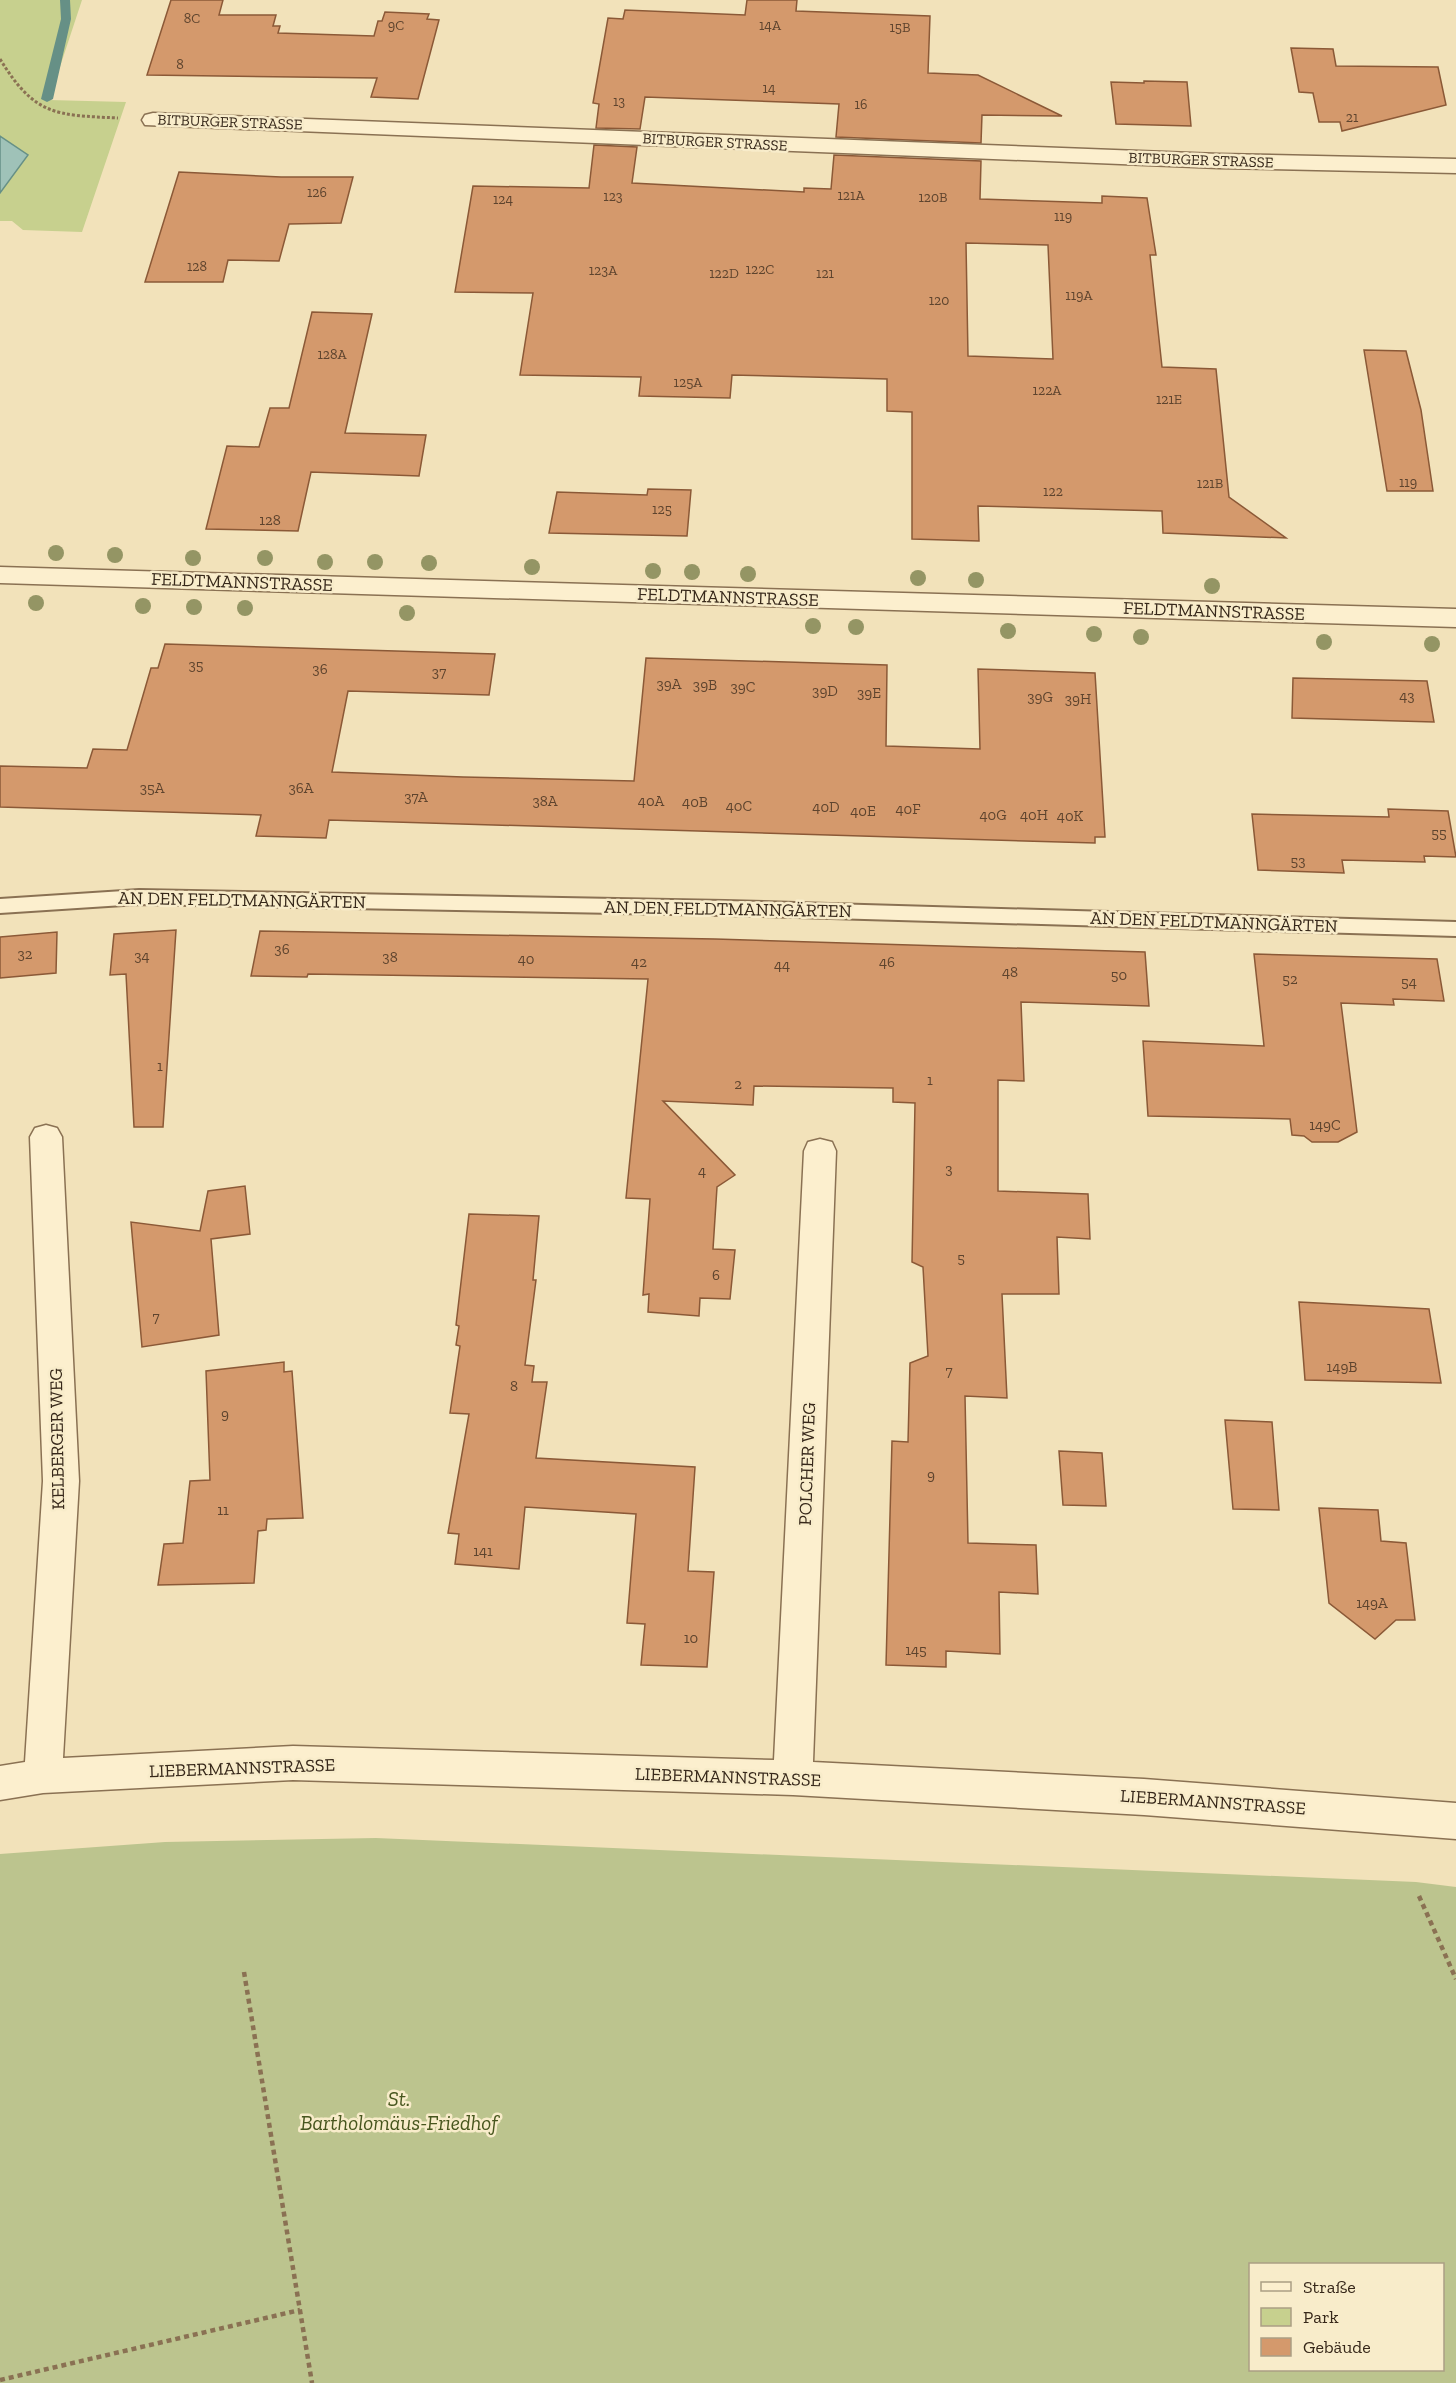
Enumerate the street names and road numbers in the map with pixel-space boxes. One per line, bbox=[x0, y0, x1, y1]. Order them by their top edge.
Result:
street label: BITBURGER STRASSE bbox=[157, 110, 303, 134]
street label: BITBURGER STRASSE bbox=[642, 129, 788, 155]
street label: BITBURGER STRASSE bbox=[1128, 148, 1274, 172]
street label: FELDTMANNSTRASSE bbox=[151, 568, 333, 596]
street label: FELDTMANNSTRASSE bbox=[637, 583, 819, 611]
street label: FELDTMANNSTRASSE bbox=[1123, 597, 1305, 625]
street label: AN DEN FELDTMANNGÄRTEN bbox=[118, 887, 366, 913]
street label: AN DEN FELDTMANNGÄRTEN bbox=[604, 896, 852, 922]
street label: AN DEN FELDTMANNGÄRTEN bbox=[1090, 907, 1338, 937]
street label: KELBERGER WEG bbox=[45, 1368, 69, 1510]
street label: POLCHER WEG bbox=[794, 1402, 820, 1526]
street label: LIEBERMANNSTRASSE bbox=[149, 1754, 335, 1782]
street label: LIEBERMANNSTRASSE bbox=[635, 1763, 821, 1791]
street label: LIEBERMANNSTRASSE bbox=[1119, 1785, 1307, 1819]

